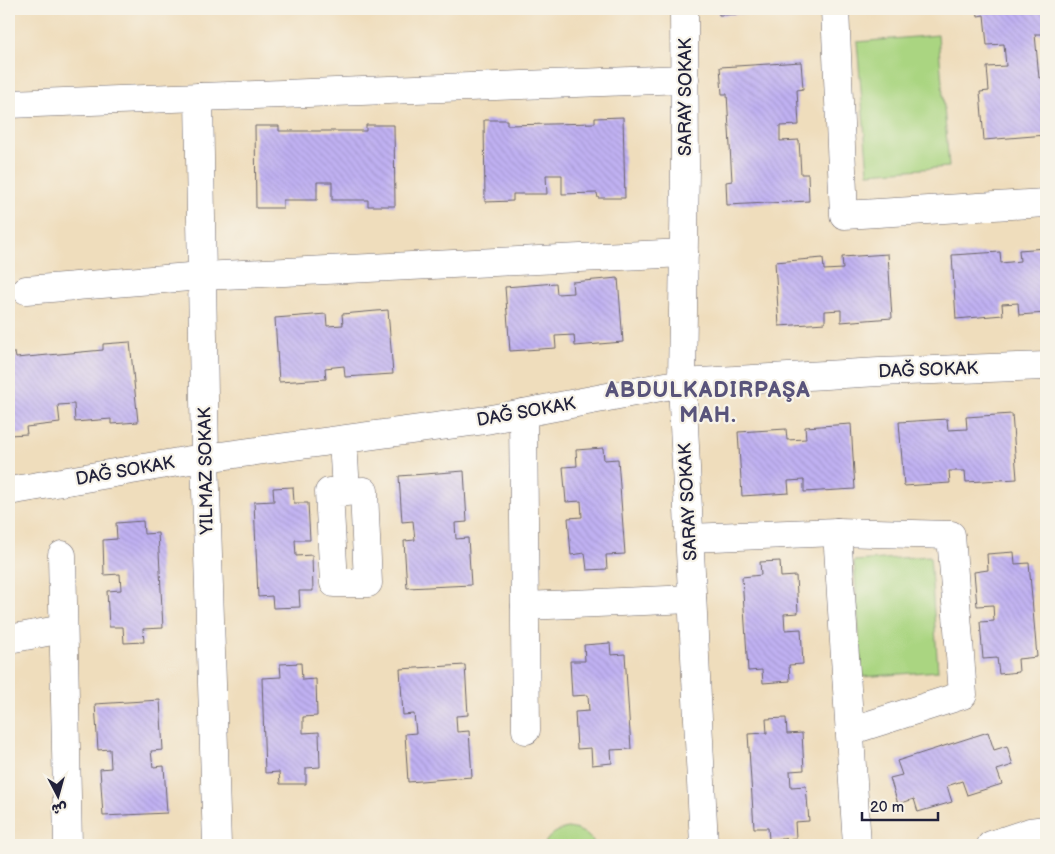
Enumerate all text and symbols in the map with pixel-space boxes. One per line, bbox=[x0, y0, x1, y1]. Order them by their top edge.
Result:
street label: SARAY SOKAK bbox=[675, 38, 696, 156]
street label: DAĞ SOKAK bbox=[878, 356, 979, 382]
district label: ABDULKADIRPAŞA MAH. bbox=[604, 377, 811, 429]
street label: DAĞ SOKAK bbox=[475, 391, 577, 431]
street label: YILMAZ SOKAK bbox=[194, 407, 218, 536]
street label: SARAY SOKAK bbox=[674, 442, 702, 561]
street label: DAĞ SOKAK bbox=[74, 450, 176, 490]
north arrow bbox=[32, 772, 82, 822]
scale bar bbox=[862, 789, 939, 821]
text: 20 m bbox=[870, 798, 904, 817]
text: ش bbox=[51, 799, 68, 818]

